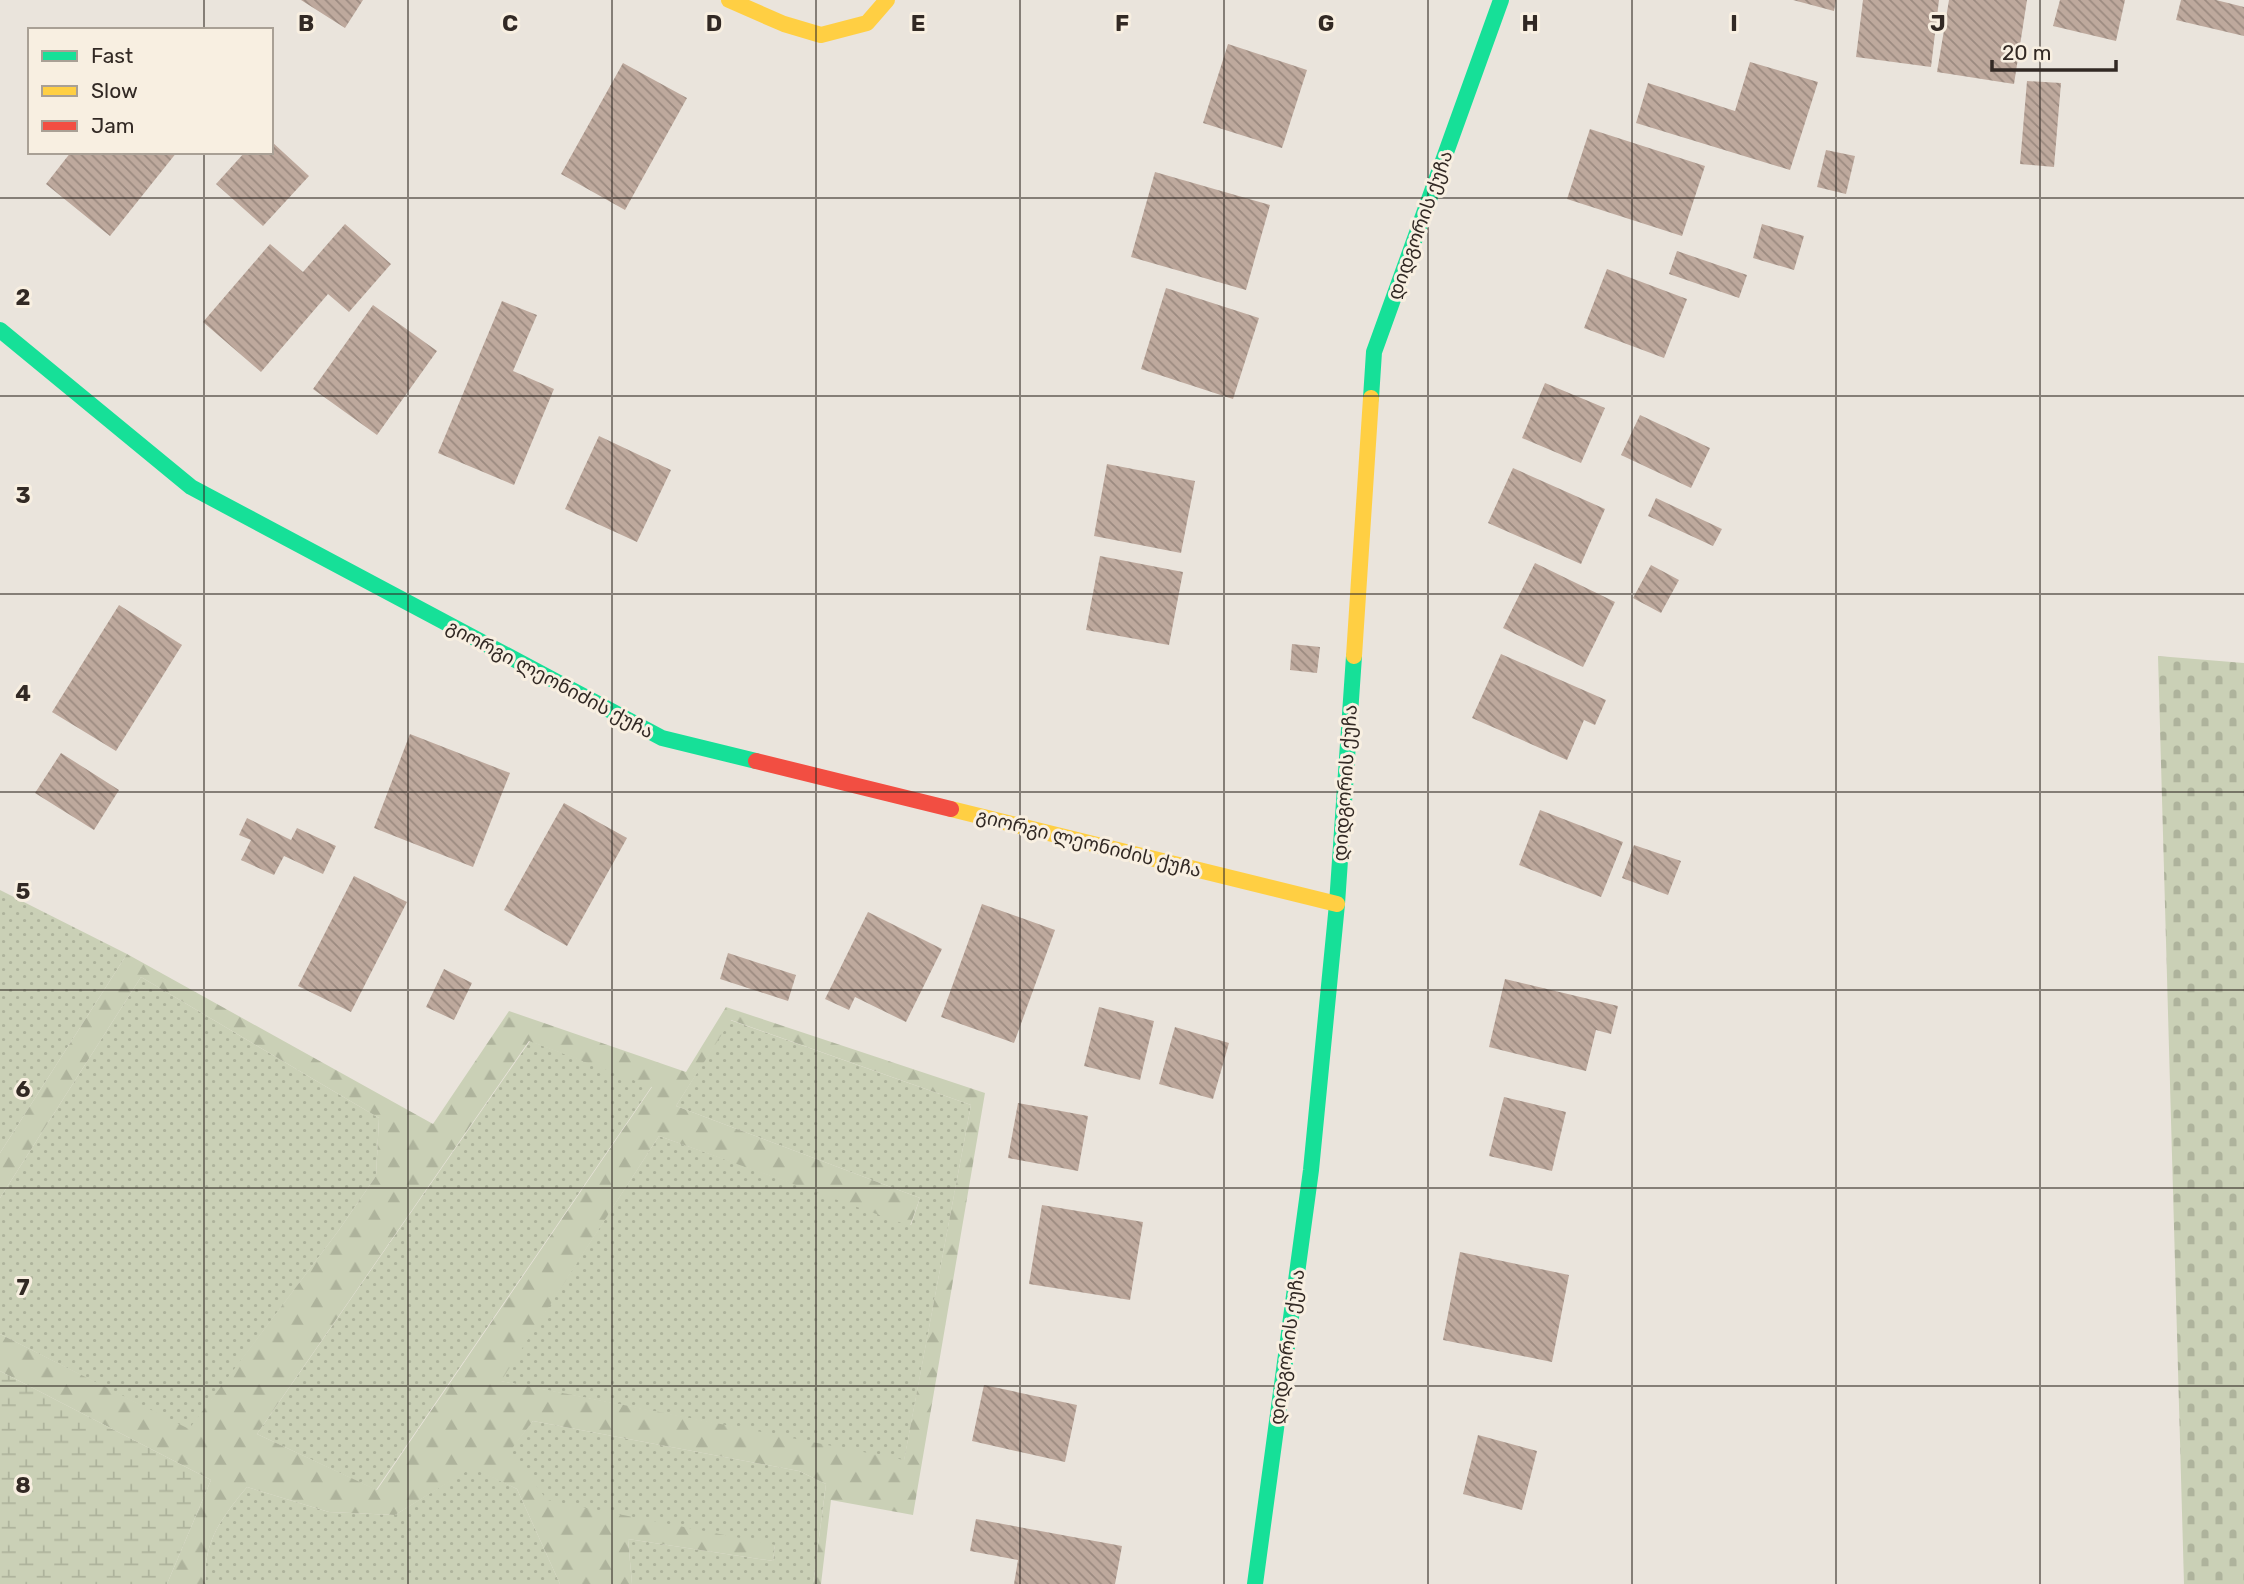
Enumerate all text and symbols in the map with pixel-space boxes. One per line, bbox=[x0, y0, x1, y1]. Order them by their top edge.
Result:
text: B bbox=[298, 9, 314, 37]
text: C bbox=[502, 9, 518, 37]
text: D bbox=[706, 9, 722, 37]
text: E bbox=[911, 9, 925, 37]
text: F bbox=[1115, 9, 1129, 37]
text: G bbox=[1318, 9, 1334, 37]
text: H bbox=[1521, 9, 1539, 37]
text: I bbox=[1730, 9, 1738, 37]
text: J bbox=[1930, 9, 1946, 37]
legend bbox=[28, 28, 273, 154]
scale bar bbox=[1992, 28, 2116, 72]
text: 20 m bbox=[2002, 40, 2051, 65]
text: Fast bbox=[91, 43, 133, 68]
text: Slow bbox=[91, 78, 138, 103]
text: Jam bbox=[91, 113, 135, 138]
street label: დიდგორის ქუჩა bbox=[1382, 147, 1459, 303]
text: 2 bbox=[16, 283, 30, 311]
text: 3 bbox=[15, 481, 31, 509]
street label: გიორგი ლეონიძის ქუჩა bbox=[442, 615, 657, 744]
text: 4 bbox=[15, 679, 31, 707]
street label: დიდგორის ქუჩა bbox=[1328, 704, 1363, 862]
street label: გიორგი ლეონიძის ქუჩა bbox=[974, 804, 1204, 883]
text: 5 bbox=[16, 877, 31, 905]
text: 6 bbox=[16, 1075, 31, 1103]
street label: დიდგორის ქუჩა bbox=[1265, 1268, 1310, 1426]
text: 7 bbox=[16, 1273, 30, 1301]
text: 8 bbox=[15, 1471, 31, 1499]

